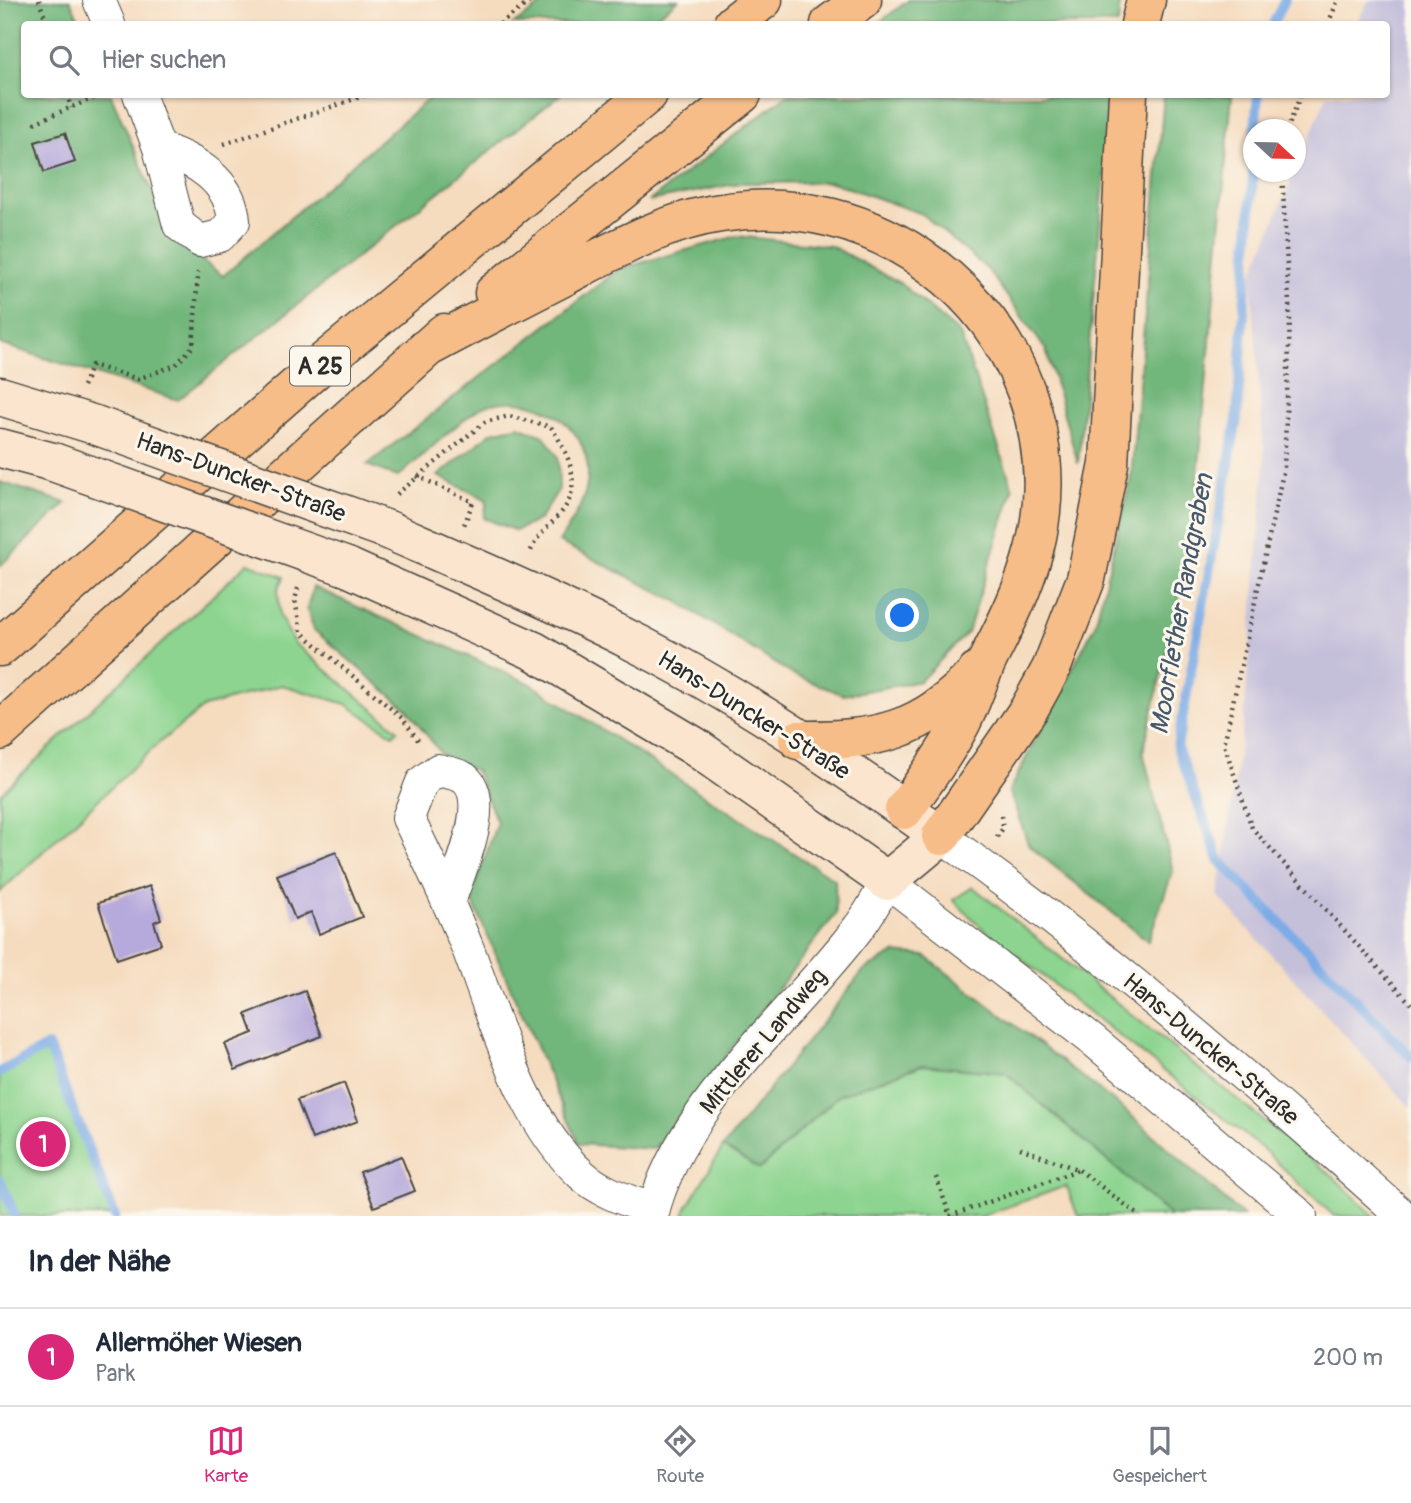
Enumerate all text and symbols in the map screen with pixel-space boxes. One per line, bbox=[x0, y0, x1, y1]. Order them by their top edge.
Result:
search box bbox=[21, 21, 1390, 98]
icon: search bbox=[45, 41, 83, 79]
text: Hier suchen bbox=[101, 44, 226, 76]
north arrow bbox=[1243, 119, 1306, 182]
road number: A 25 bbox=[290, 346, 350, 386]
street label: Hans-Duncker-Straße bbox=[132, 426, 350, 529]
water label: Moorflether Randgraben bbox=[1143, 470, 1221, 737]
your location bbox=[885, 598, 919, 632]
street label: Hans-Duncker-Straße bbox=[652, 645, 855, 786]
street label: Mittlerer Landweg bbox=[694, 962, 833, 1120]
street label: Hans-Duncker-Straße bbox=[1117, 967, 1305, 1132]
pin: 1 bbox=[20, 1118, 66, 1170]
text: In der Nähe bbox=[28, 1243, 170, 1280]
text: Allermöher Wiesen bbox=[95, 1327, 302, 1359]
text: 1 bbox=[47, 1343, 56, 1372]
text: 200 m bbox=[1313, 1343, 1383, 1372]
text: Park bbox=[95, 1359, 135, 1388]
tab: Karte bbox=[204, 1422, 248, 1488]
tab: Route bbox=[656, 1422, 704, 1488]
tab: Gespeichert bbox=[1112, 1422, 1207, 1488]

